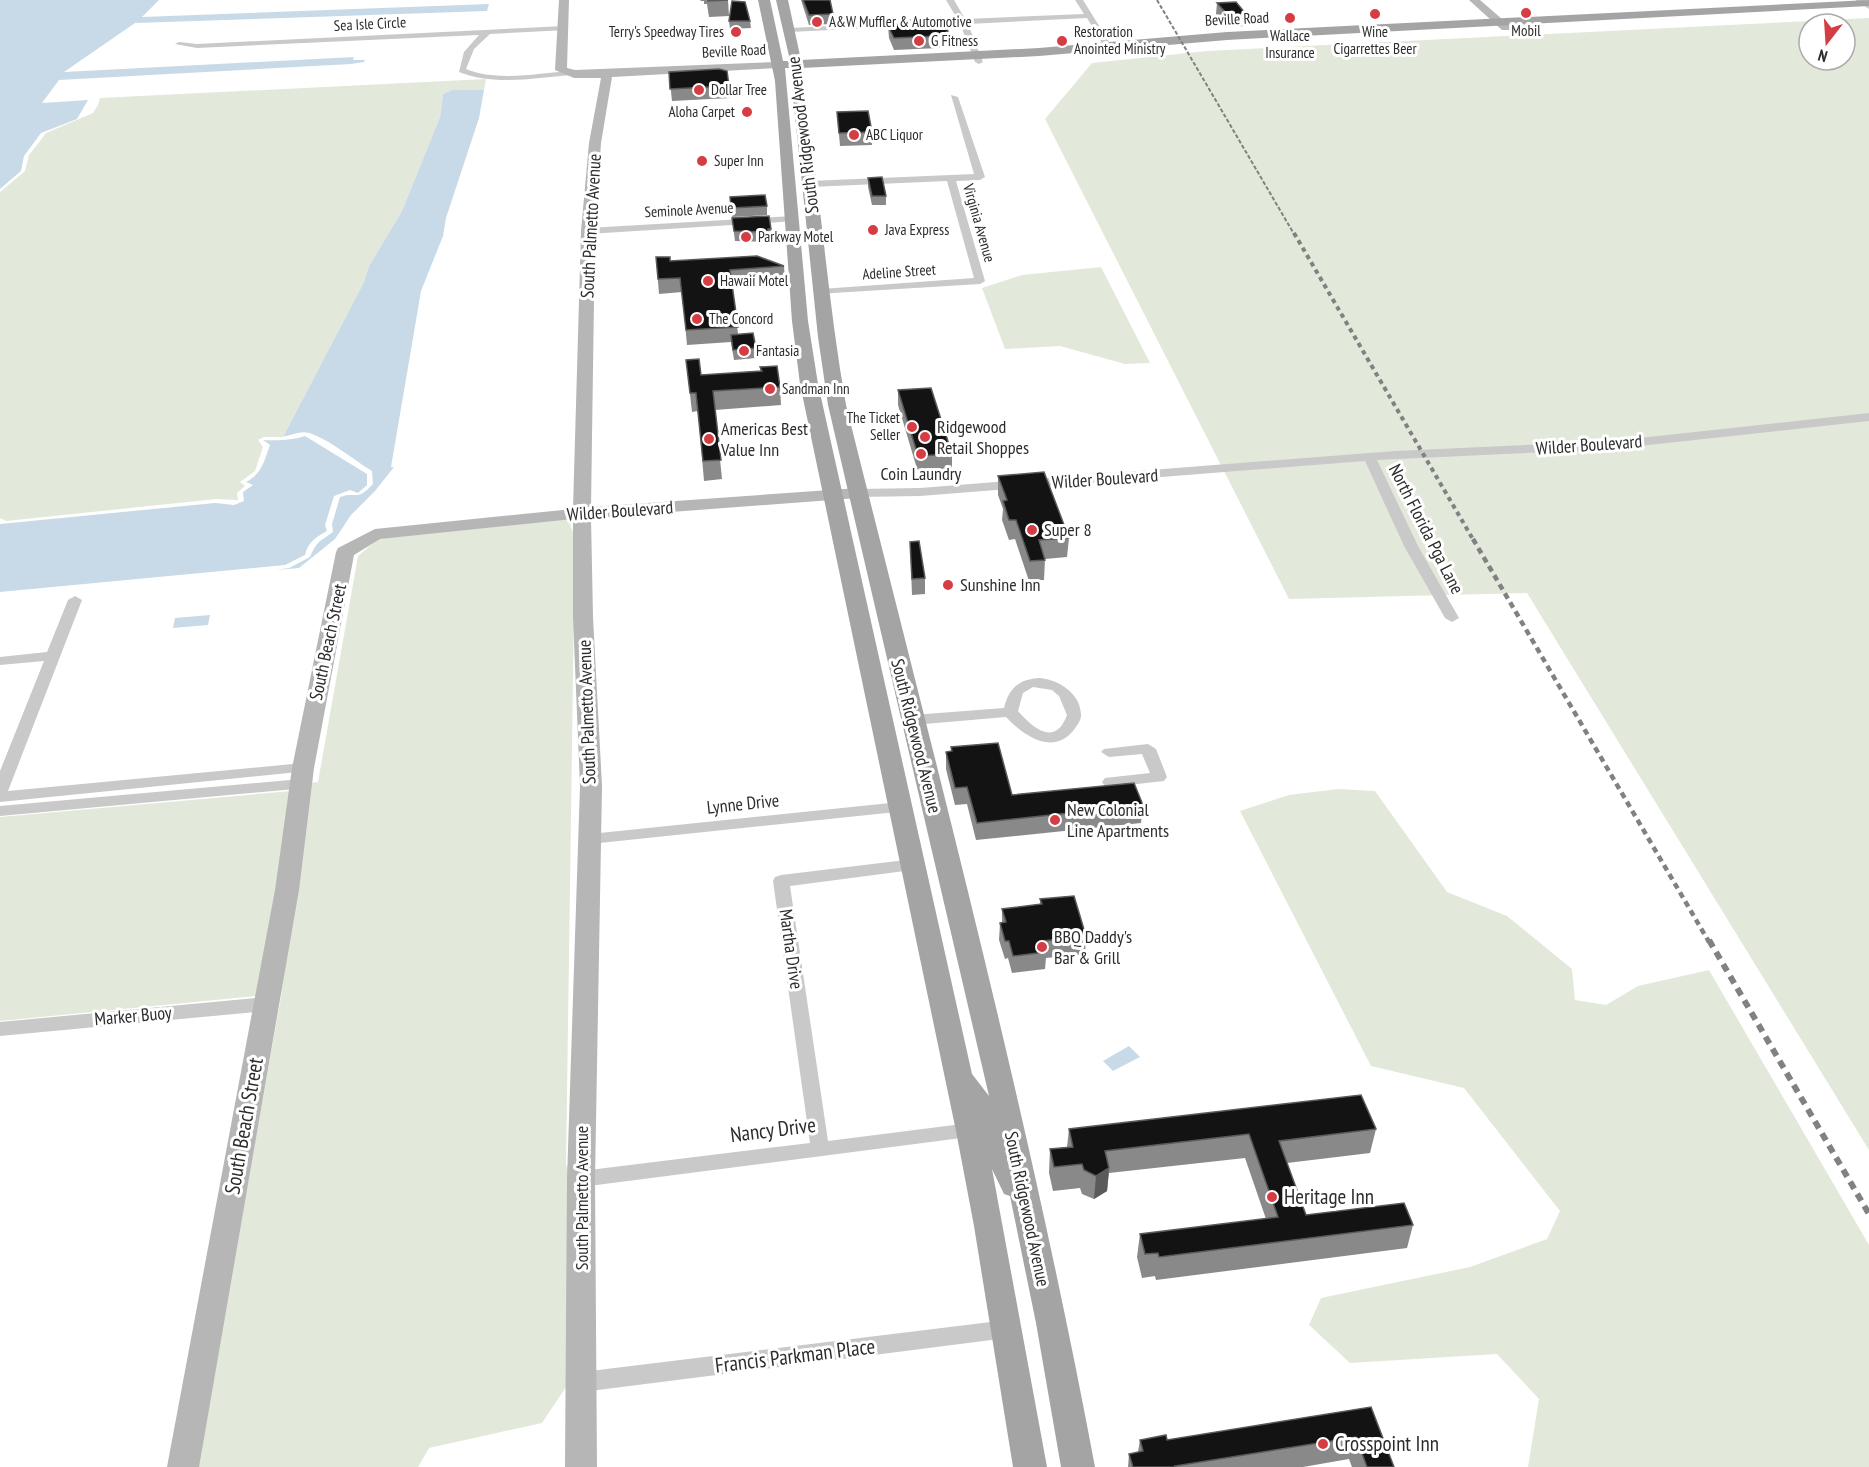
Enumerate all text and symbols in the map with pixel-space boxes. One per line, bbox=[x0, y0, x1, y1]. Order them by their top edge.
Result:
marker: Mobil bbox=[1519, 6, 1533, 20]
street label: Beville Road bbox=[1204, 7, 1269, 30]
marker: Wine Cigarrettes Beer bbox=[1368, 7, 1382, 21]
marker: Wallace Insurance bbox=[1283, 11, 1297, 25]
street label: Sea Isle Circle bbox=[333, 12, 407, 35]
place label: A&W Muffler & Automotive bbox=[829, 12, 972, 31]
north arrow bbox=[1797, 12, 1857, 72]
marker: A&W Muffler & Automotive bbox=[810, 15, 824, 29]
place label: Mobil bbox=[1511, 21, 1541, 40]
place label: Terry's Speedway Tires bbox=[609, 22, 724, 41]
place label: Restoration Anointed Ministry bbox=[1074, 22, 1166, 58]
place label: Wine Cigarrettes Beer bbox=[1333, 22, 1417, 58]
marker: Terry's Speedway Tires bbox=[729, 25, 743, 39]
place label: Wallace Insurance bbox=[1265, 26, 1315, 62]
place label: G Fitness bbox=[931, 31, 978, 50]
marker: G Fitness bbox=[912, 34, 926, 48]
marker: Restoration Anointed Ministry bbox=[1055, 34, 1069, 48]
street label: Beville Road bbox=[701, 39, 766, 62]
text: N bbox=[1816, 46, 1830, 67]
street label: South Ridgewood Avenue bbox=[781, 55, 824, 215]
place label: Dollar Tree bbox=[711, 80, 767, 99]
marker: Dollar Tree bbox=[692, 83, 706, 97]
place label: Aloha Carpet bbox=[669, 102, 735, 121]
marker: Aloha Carpet bbox=[740, 105, 754, 119]
place label: ABC Liquor bbox=[866, 125, 924, 144]
marker: ABC Liquor bbox=[847, 128, 861, 142]
place label: Super Inn bbox=[714, 151, 764, 170]
street label: South Palmetto Avenue bbox=[575, 153, 606, 299]
marker: Super Inn bbox=[695, 154, 709, 168]
street label: Virginia Avenue bbox=[959, 181, 1000, 264]
street label: Seminole Avenue bbox=[644, 198, 734, 221]
place label: Java Express bbox=[884, 220, 949, 239]
marker: Java Express bbox=[866, 223, 880, 237]
place label: Parkway Motel bbox=[758, 227, 834, 246]
marker: Parkway Motel bbox=[739, 230, 753, 244]
street label: Adeline Street bbox=[862, 259, 936, 284]
place label: Hawaii Motel bbox=[720, 271, 789, 290]
marker: Hawaii Motel bbox=[701, 274, 715, 288]
place label: The Concord bbox=[709, 309, 773, 328]
marker: The Concord bbox=[690, 312, 704, 326]
place label: Fantasia bbox=[756, 341, 799, 360]
marker: Fantasia bbox=[737, 344, 751, 358]
place label: Sandman Inn bbox=[782, 379, 850, 398]
marker: Sandman Inn bbox=[763, 382, 777, 396]
place label: The Ticket Seller bbox=[846, 408, 901, 444]
place label: Ridgewood Retail Shoppes bbox=[937, 415, 1029, 459]
place label: Americas Best Value Inn bbox=[720, 417, 808, 461]
marker: The Ticket Seller bbox=[905, 420, 919, 434]
street label: Wilder Boulevard bbox=[1535, 429, 1643, 460]
marker: Ridgewood Retail Shoppes bbox=[918, 430, 932, 444]
marker: Americas Best Value Inn bbox=[702, 432, 716, 446]
marker: Coin Laundry bbox=[914, 447, 928, 461]
street label: North Florida Pga Lane bbox=[1384, 460, 1469, 598]
place label: Coin Laundry bbox=[881, 462, 962, 485]
street label: Wilder Boulevard bbox=[1051, 463, 1159, 494]
street label: Wilder Boulevard bbox=[566, 495, 674, 526]
place label: Super 8 bbox=[1044, 518, 1092, 541]
marker: Super 8 bbox=[1025, 523, 1039, 537]
place label: Sunshine Inn bbox=[960, 573, 1040, 596]
marker: Sunshine Inn bbox=[941, 578, 955, 592]
street label: South Beach Street bbox=[304, 582, 351, 702]
street label: South Palmetto Avenue bbox=[572, 639, 601, 785]
street label: South Ridgewood Avenue bbox=[886, 656, 947, 815]
street label: Lynne Drive bbox=[706, 788, 780, 819]
place label: New Colonial Line Apartments bbox=[1067, 798, 1169, 842]
marker: New Colonial Line Apartments bbox=[1048, 813, 1062, 827]
street label: Martha Drive bbox=[774, 907, 808, 990]
place label: BBQ Daddy's Bar & Grill bbox=[1054, 925, 1132, 969]
marker: BBQ Daddy's Bar & Grill bbox=[1035, 940, 1049, 954]
street label: Marker Buoy bbox=[93, 1001, 173, 1030]
street label: South Beach Street bbox=[218, 1055, 269, 1196]
street label: Nancy Drive bbox=[729, 1111, 817, 1148]
street label: South Palmetto Avenue bbox=[570, 1126, 593, 1270]
street label: South Ridgewood Avenue bbox=[1000, 1129, 1055, 1289]
place label: Heritage Inn bbox=[1284, 1183, 1374, 1210]
marker: Heritage Inn bbox=[1265, 1190, 1279, 1204]
street label: Francis Parkman Place bbox=[713, 1332, 877, 1379]
place label: Crosspoint Inn bbox=[1335, 1430, 1439, 1457]
marker: Crosspoint Inn bbox=[1316, 1437, 1330, 1451]

